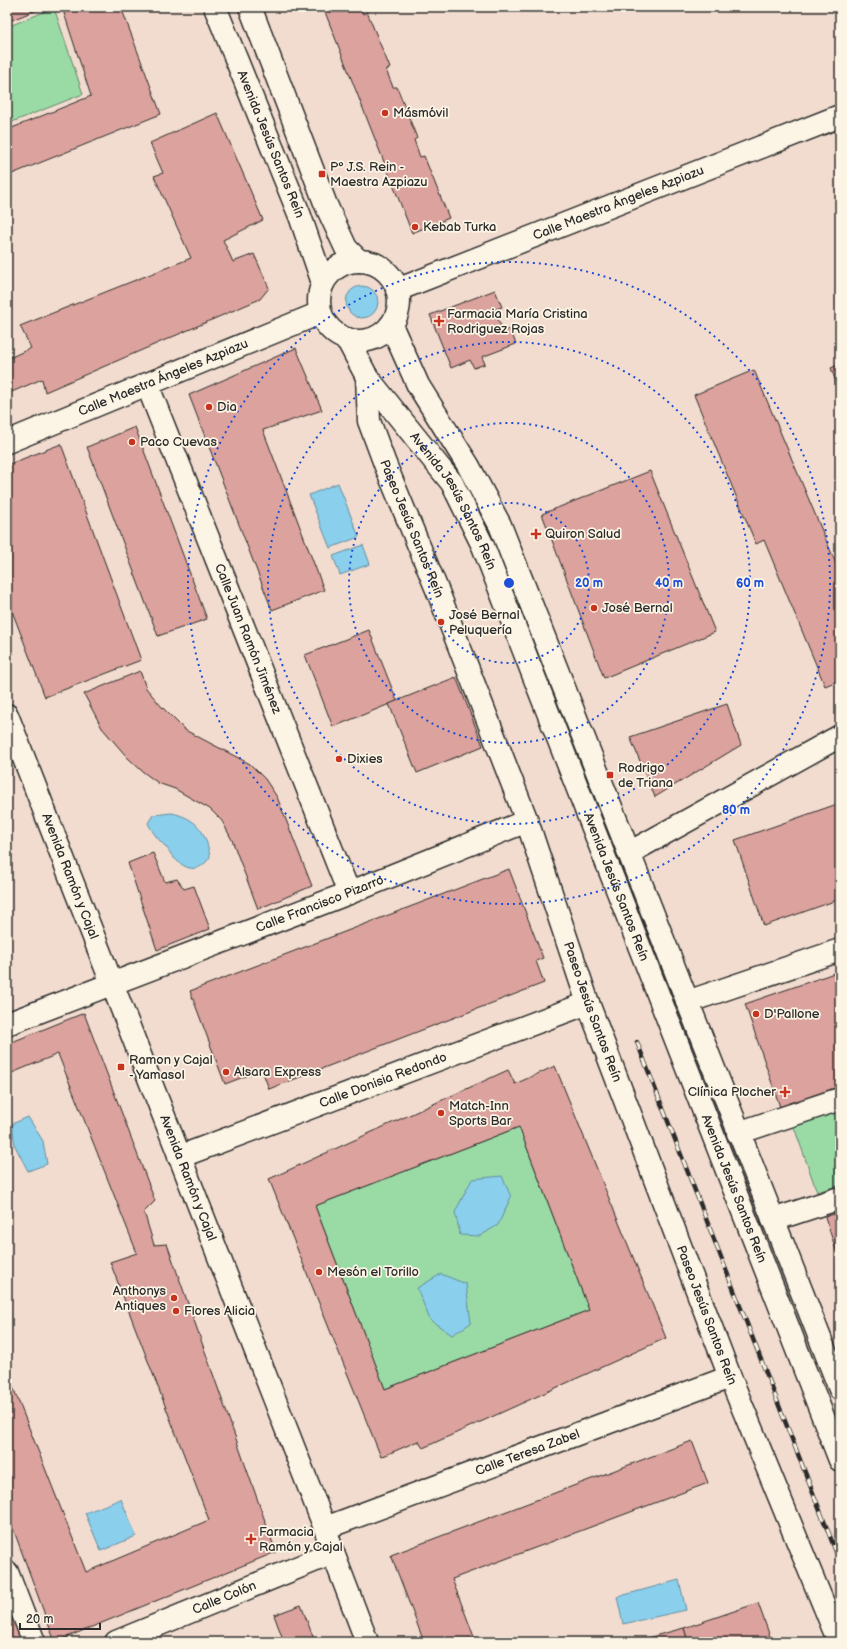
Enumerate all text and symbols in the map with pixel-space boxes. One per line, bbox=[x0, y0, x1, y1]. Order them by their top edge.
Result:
street label: Avenida Jesús Santos Reín bbox=[234, 68, 308, 220]
place label: Másmóvil bbox=[393, 105, 448, 121]
marker: Másmóvil bbox=[380, 108, 390, 118]
place label: Pº J.S. Rein - Maestra Azpiazu bbox=[330, 159, 428, 190]
street label: Calle Maestra Ángeles Azpiazu bbox=[531, 162, 706, 244]
marker: Pº J.S. Rein - Maestra Azpiazu bbox=[317, 169, 327, 179]
place label: Kebab Turka bbox=[423, 219, 496, 235]
marker: Kebab Turka bbox=[410, 222, 420, 232]
place label: Farmacia María Cristina Rodriguez Rojas bbox=[447, 306, 588, 337]
marker: Farmacia María Cristina Rodriguez Rojas bbox=[434, 316, 444, 326]
street label: Calle Maestra Ángeles Azpiazu bbox=[76, 335, 251, 420]
place label: Dia bbox=[217, 399, 237, 415]
marker: Dia bbox=[204, 402, 214, 412]
street label: Avenida Jesús Santos Reín bbox=[406, 429, 500, 572]
place label: Paco Cuevas bbox=[140, 434, 217, 450]
marker: Paco Cuevas bbox=[127, 437, 137, 447]
street label: Paseo Jesús Santos Reín bbox=[376, 458, 447, 600]
place label: Quiron Salud bbox=[545, 526, 621, 542]
marker: Quiron Salud bbox=[530, 528, 542, 540]
street label: Calle Juan Ramón Jiménez bbox=[211, 561, 285, 717]
centre of rings bbox=[502, 576, 516, 590]
text: 20 m bbox=[575, 576, 603, 591]
text: 40 m bbox=[655, 576, 683, 591]
text: 60 m bbox=[736, 576, 764, 591]
place label: José Bernal bbox=[602, 600, 673, 616]
marker: José Bernal bbox=[589, 603, 599, 613]
place label: José Bernal Peluquería bbox=[449, 607, 520, 638]
marker: José Bernal Peluquería bbox=[436, 617, 446, 627]
place label: Dixies bbox=[347, 751, 383, 767]
marker: Dixies bbox=[334, 754, 344, 764]
place label: Rodrigo de Triana bbox=[618, 760, 673, 791]
marker: Rodrigo de Triana bbox=[605, 770, 615, 780]
text: 80 m bbox=[722, 803, 750, 818]
street label: Avenida Jesús Santos Reín bbox=[580, 810, 652, 963]
street label: Avenida Ramón y Cajal bbox=[38, 811, 102, 941]
street label: Calle Francisco Pizarro bbox=[254, 872, 386, 936]
street label: Paseo Jesús Santos Reín bbox=[560, 940, 625, 1084]
place label: D'Pallone bbox=[764, 1006, 820, 1022]
marker: D'Pallone bbox=[751, 1009, 761, 1019]
street label: Calle Donisia Redondo bbox=[317, 1049, 449, 1111]
place label: Ramon y Cajal - Yamasol bbox=[129, 1052, 213, 1083]
marker: Ramon y Cajal - Yamasol bbox=[116, 1062, 126, 1072]
place label: Alsara Express bbox=[234, 1064, 322, 1080]
marker: Alsara Express bbox=[221, 1067, 231, 1077]
place label: Clínica Plocher bbox=[688, 1084, 776, 1100]
marker: Clínica Plocher bbox=[779, 1086, 791, 1098]
place label: Match-Inn Sports Bar bbox=[449, 1098, 512, 1129]
marker: Match-Inn Sports Bar bbox=[436, 1108, 446, 1118]
street label: Avenida Jesús Santos Reín bbox=[698, 1112, 770, 1265]
street label: Avenida Ramón y Cajal bbox=[156, 1113, 220, 1243]
street label: Paseo Jesús Santos Reín bbox=[673, 1243, 740, 1387]
place label: Mesón el Torillo bbox=[327, 1264, 419, 1280]
marker: Mesón el Torillo bbox=[314, 1267, 324, 1277]
place label: Anthonys Antiques bbox=[113, 1283, 167, 1314]
marker: Anthonys Antiques bbox=[169, 1293, 179, 1303]
place label: Flores Alicia bbox=[184, 1303, 255, 1319]
marker: Flores Alicia bbox=[171, 1306, 181, 1316]
street label: Calle Teresa Zabel bbox=[473, 1426, 582, 1479]
place label: Farmacia Ramón y Cajal bbox=[259, 1524, 343, 1555]
marker: Farmacia Ramón y Cajal bbox=[246, 1534, 256, 1544]
street label: Calle Colón bbox=[190, 1577, 259, 1618]
scale bar bbox=[20, 1605, 100, 1631]
text: 20 m bbox=[26, 1612, 53, 1627]

